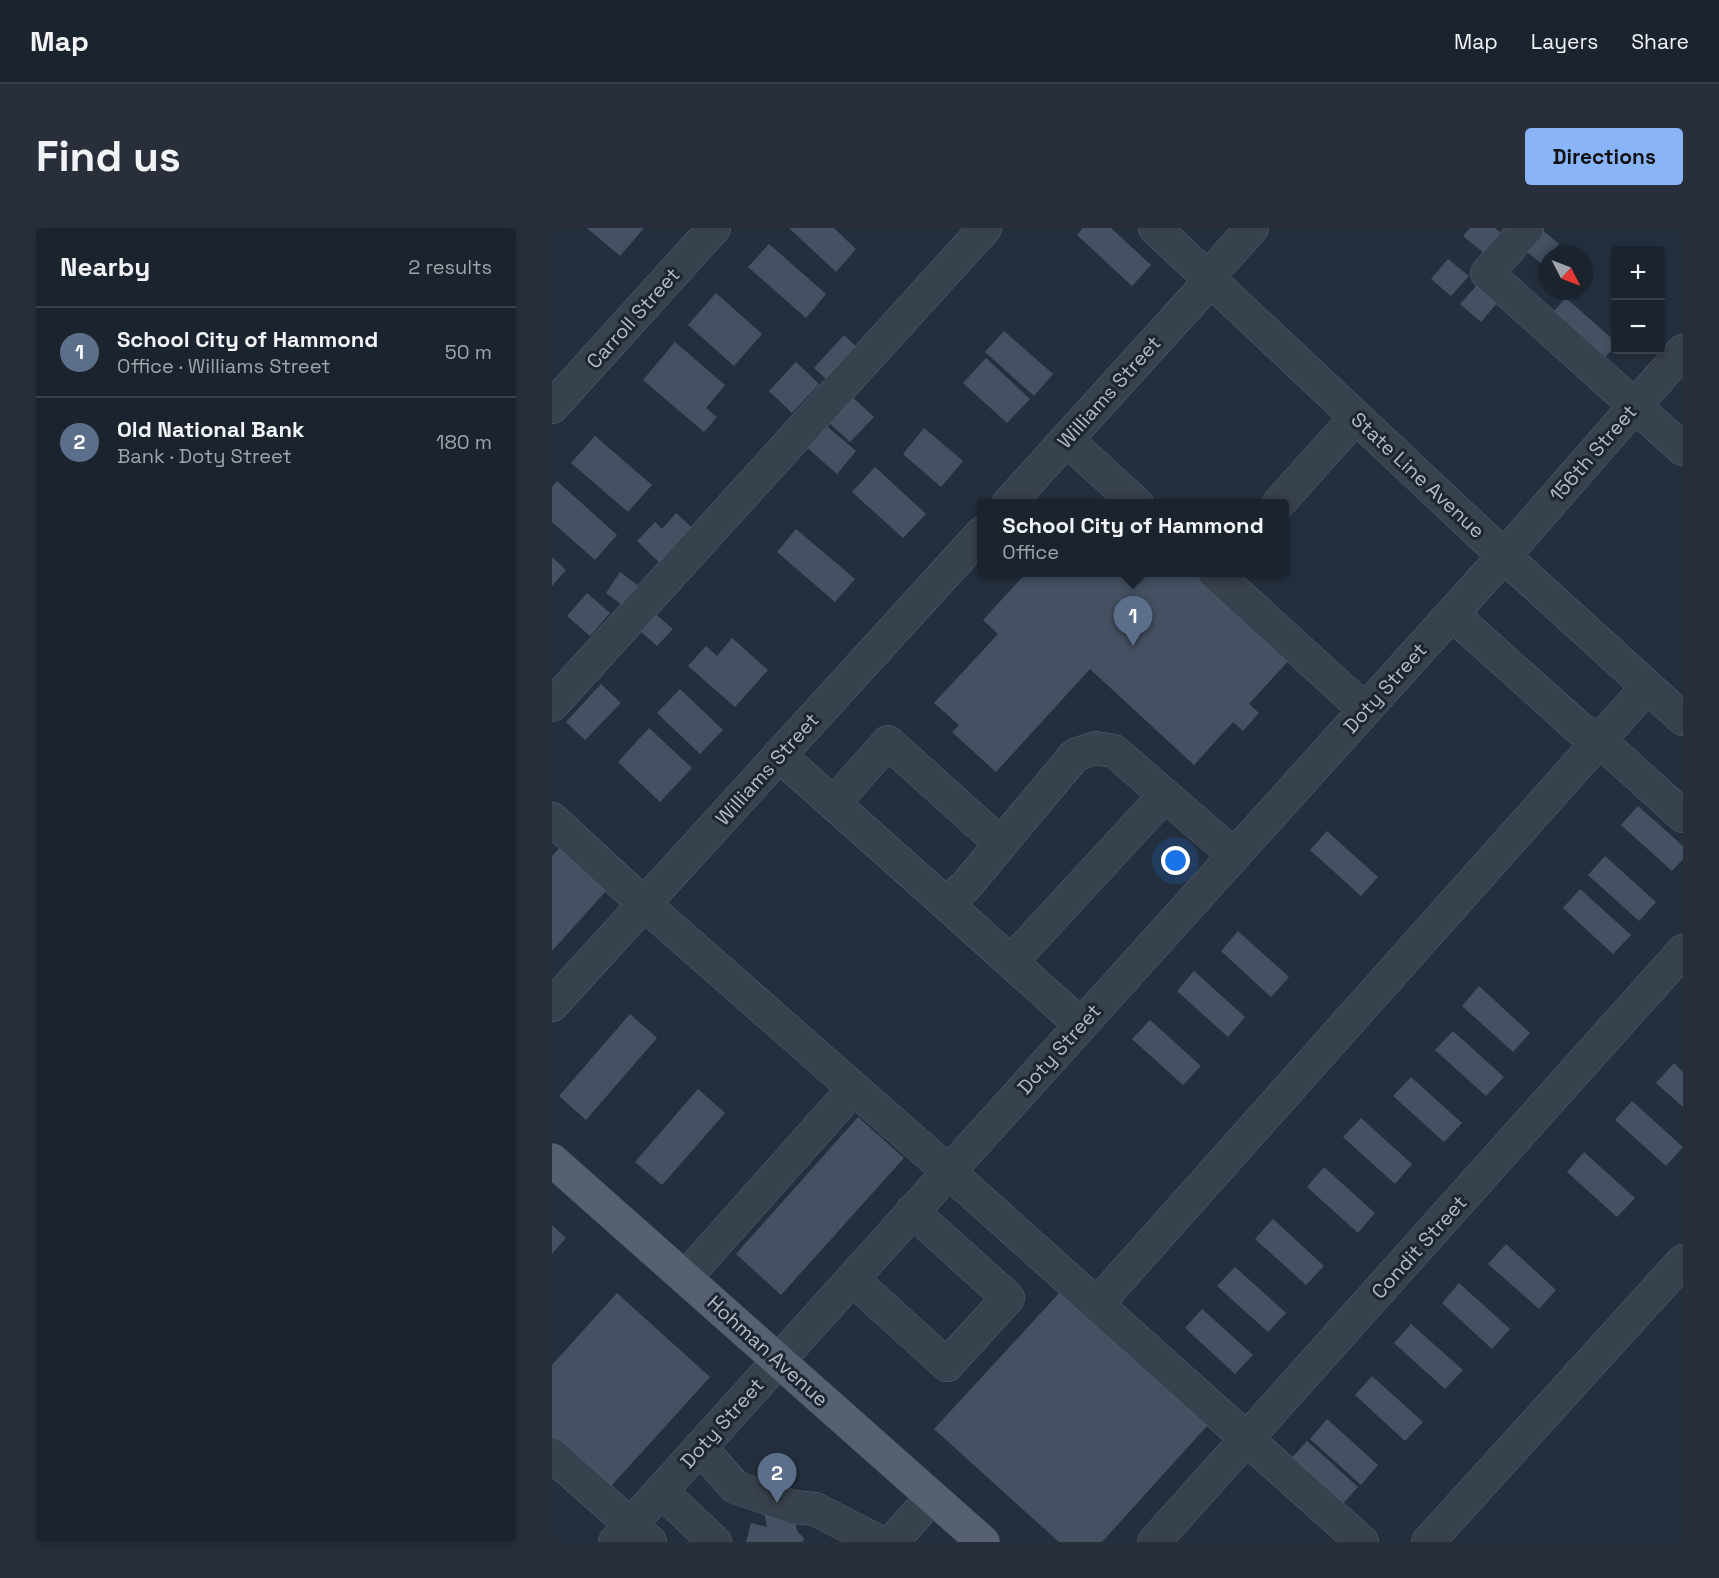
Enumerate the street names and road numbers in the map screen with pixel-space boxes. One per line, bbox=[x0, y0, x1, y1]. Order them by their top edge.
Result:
street label: Carroll Street bbox=[581, 262, 685, 374]
street label: Williams Street bbox=[1052, 330, 1166, 454]
street label: 156th Street bbox=[1544, 399, 1642, 507]
street label: State Line Avenue bbox=[1346, 406, 1490, 544]
street label: Doty Street bbox=[1338, 637, 1432, 739]
street label: Williams Street bbox=[710, 707, 824, 831]
street label: Doty Street bbox=[1012, 998, 1106, 1100]
street label: Condit Street bbox=[1366, 1190, 1472, 1304]
street label: Hohman Avenue bbox=[702, 1290, 834, 1412]
street label: Doty Street bbox=[675, 1372, 769, 1474]

